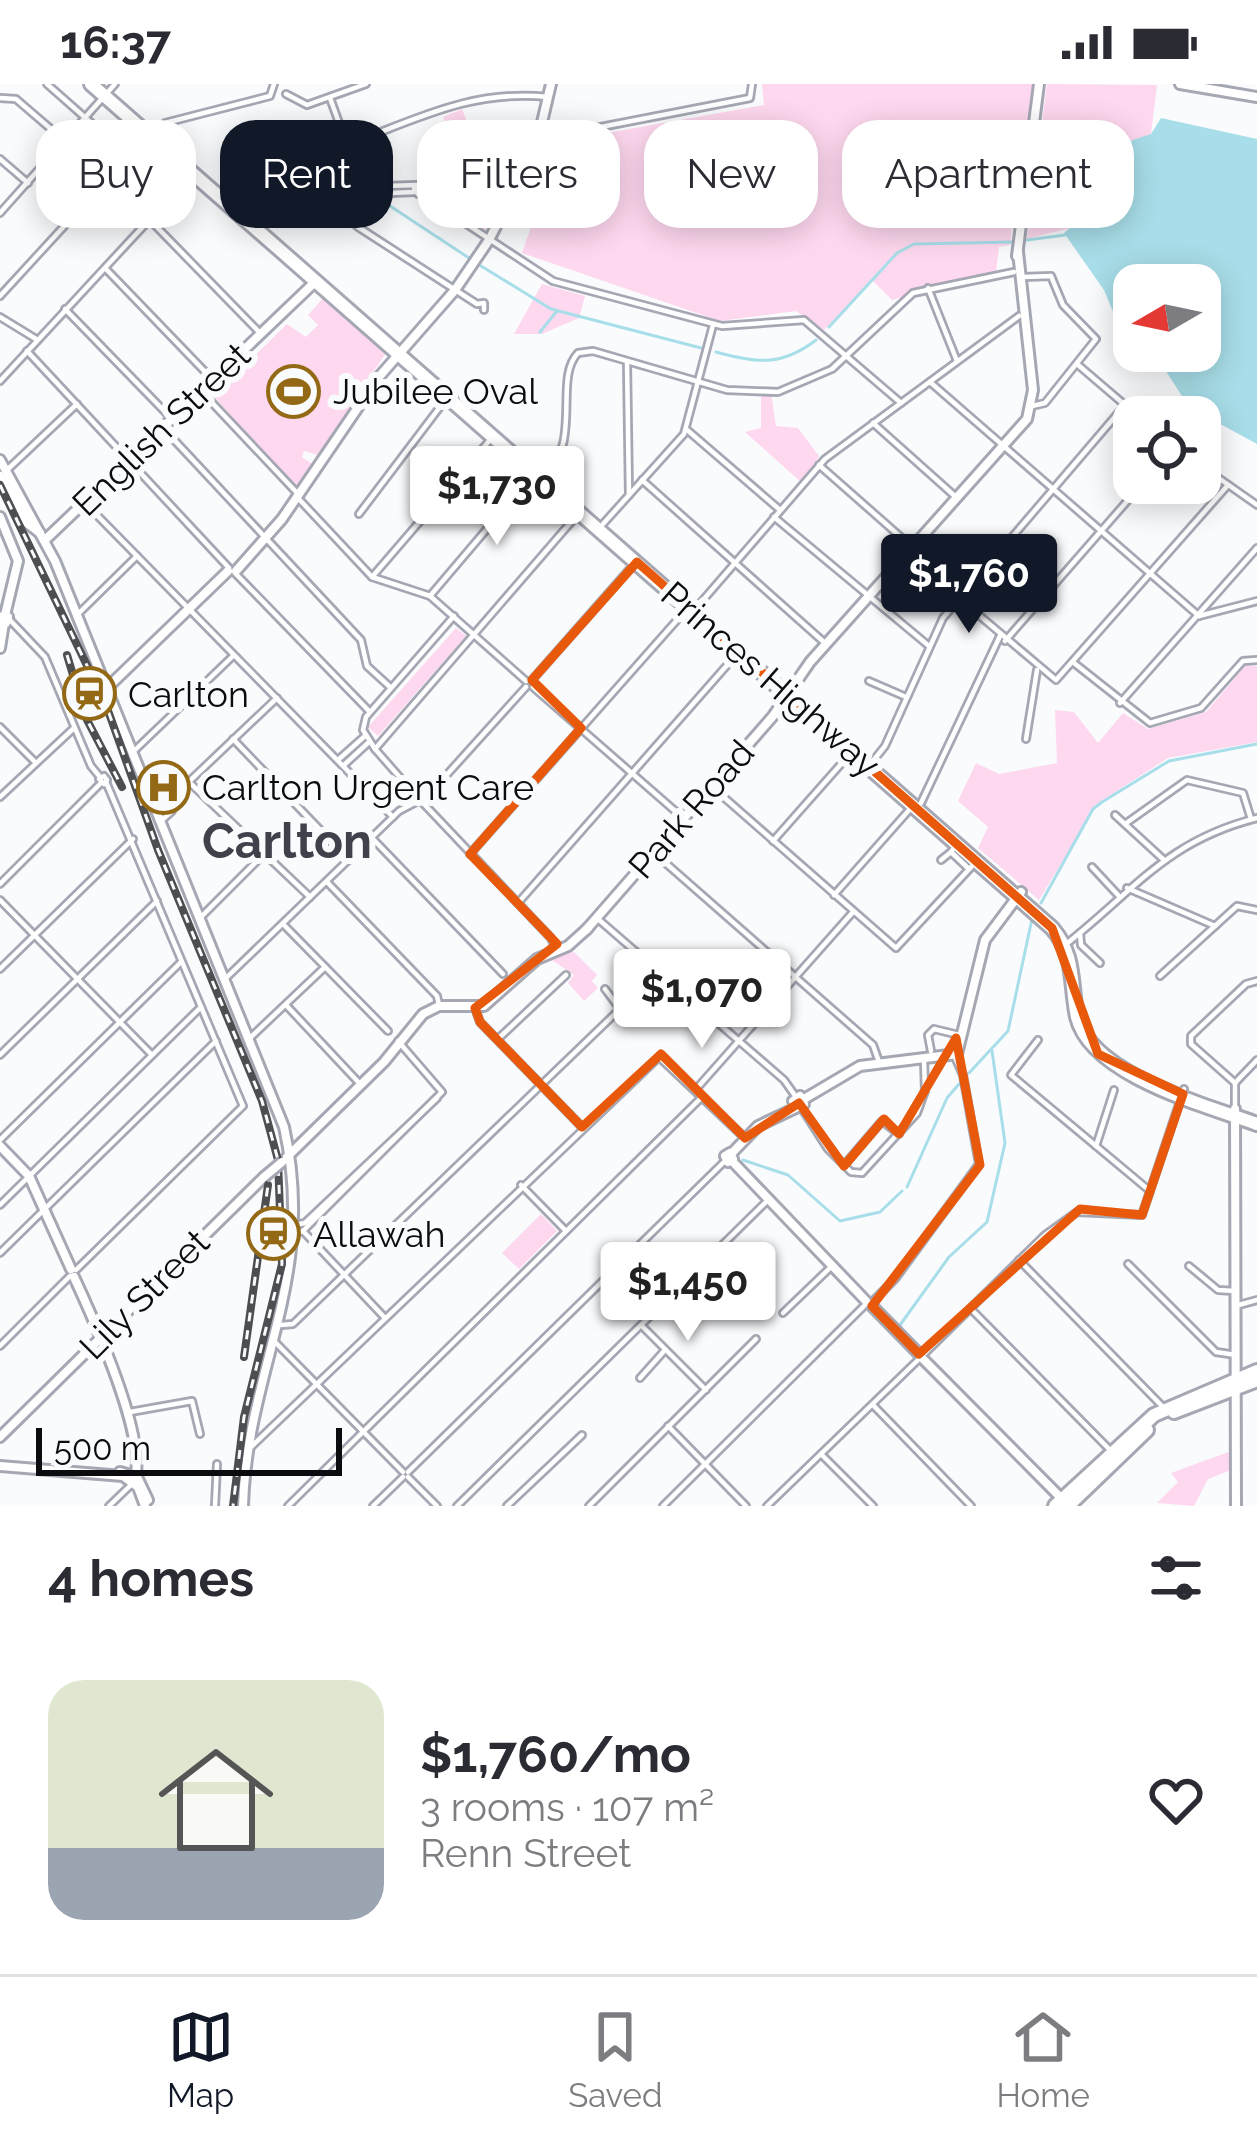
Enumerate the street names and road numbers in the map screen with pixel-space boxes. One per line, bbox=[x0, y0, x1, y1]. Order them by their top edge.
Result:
street label: English Street bbox=[64, 334, 258, 524]
street label: Princes Highway bbox=[653, 573, 889, 785]
street label: Park Road bbox=[620, 731, 762, 887]
street label: Lily Street bbox=[71, 1221, 217, 1367]

